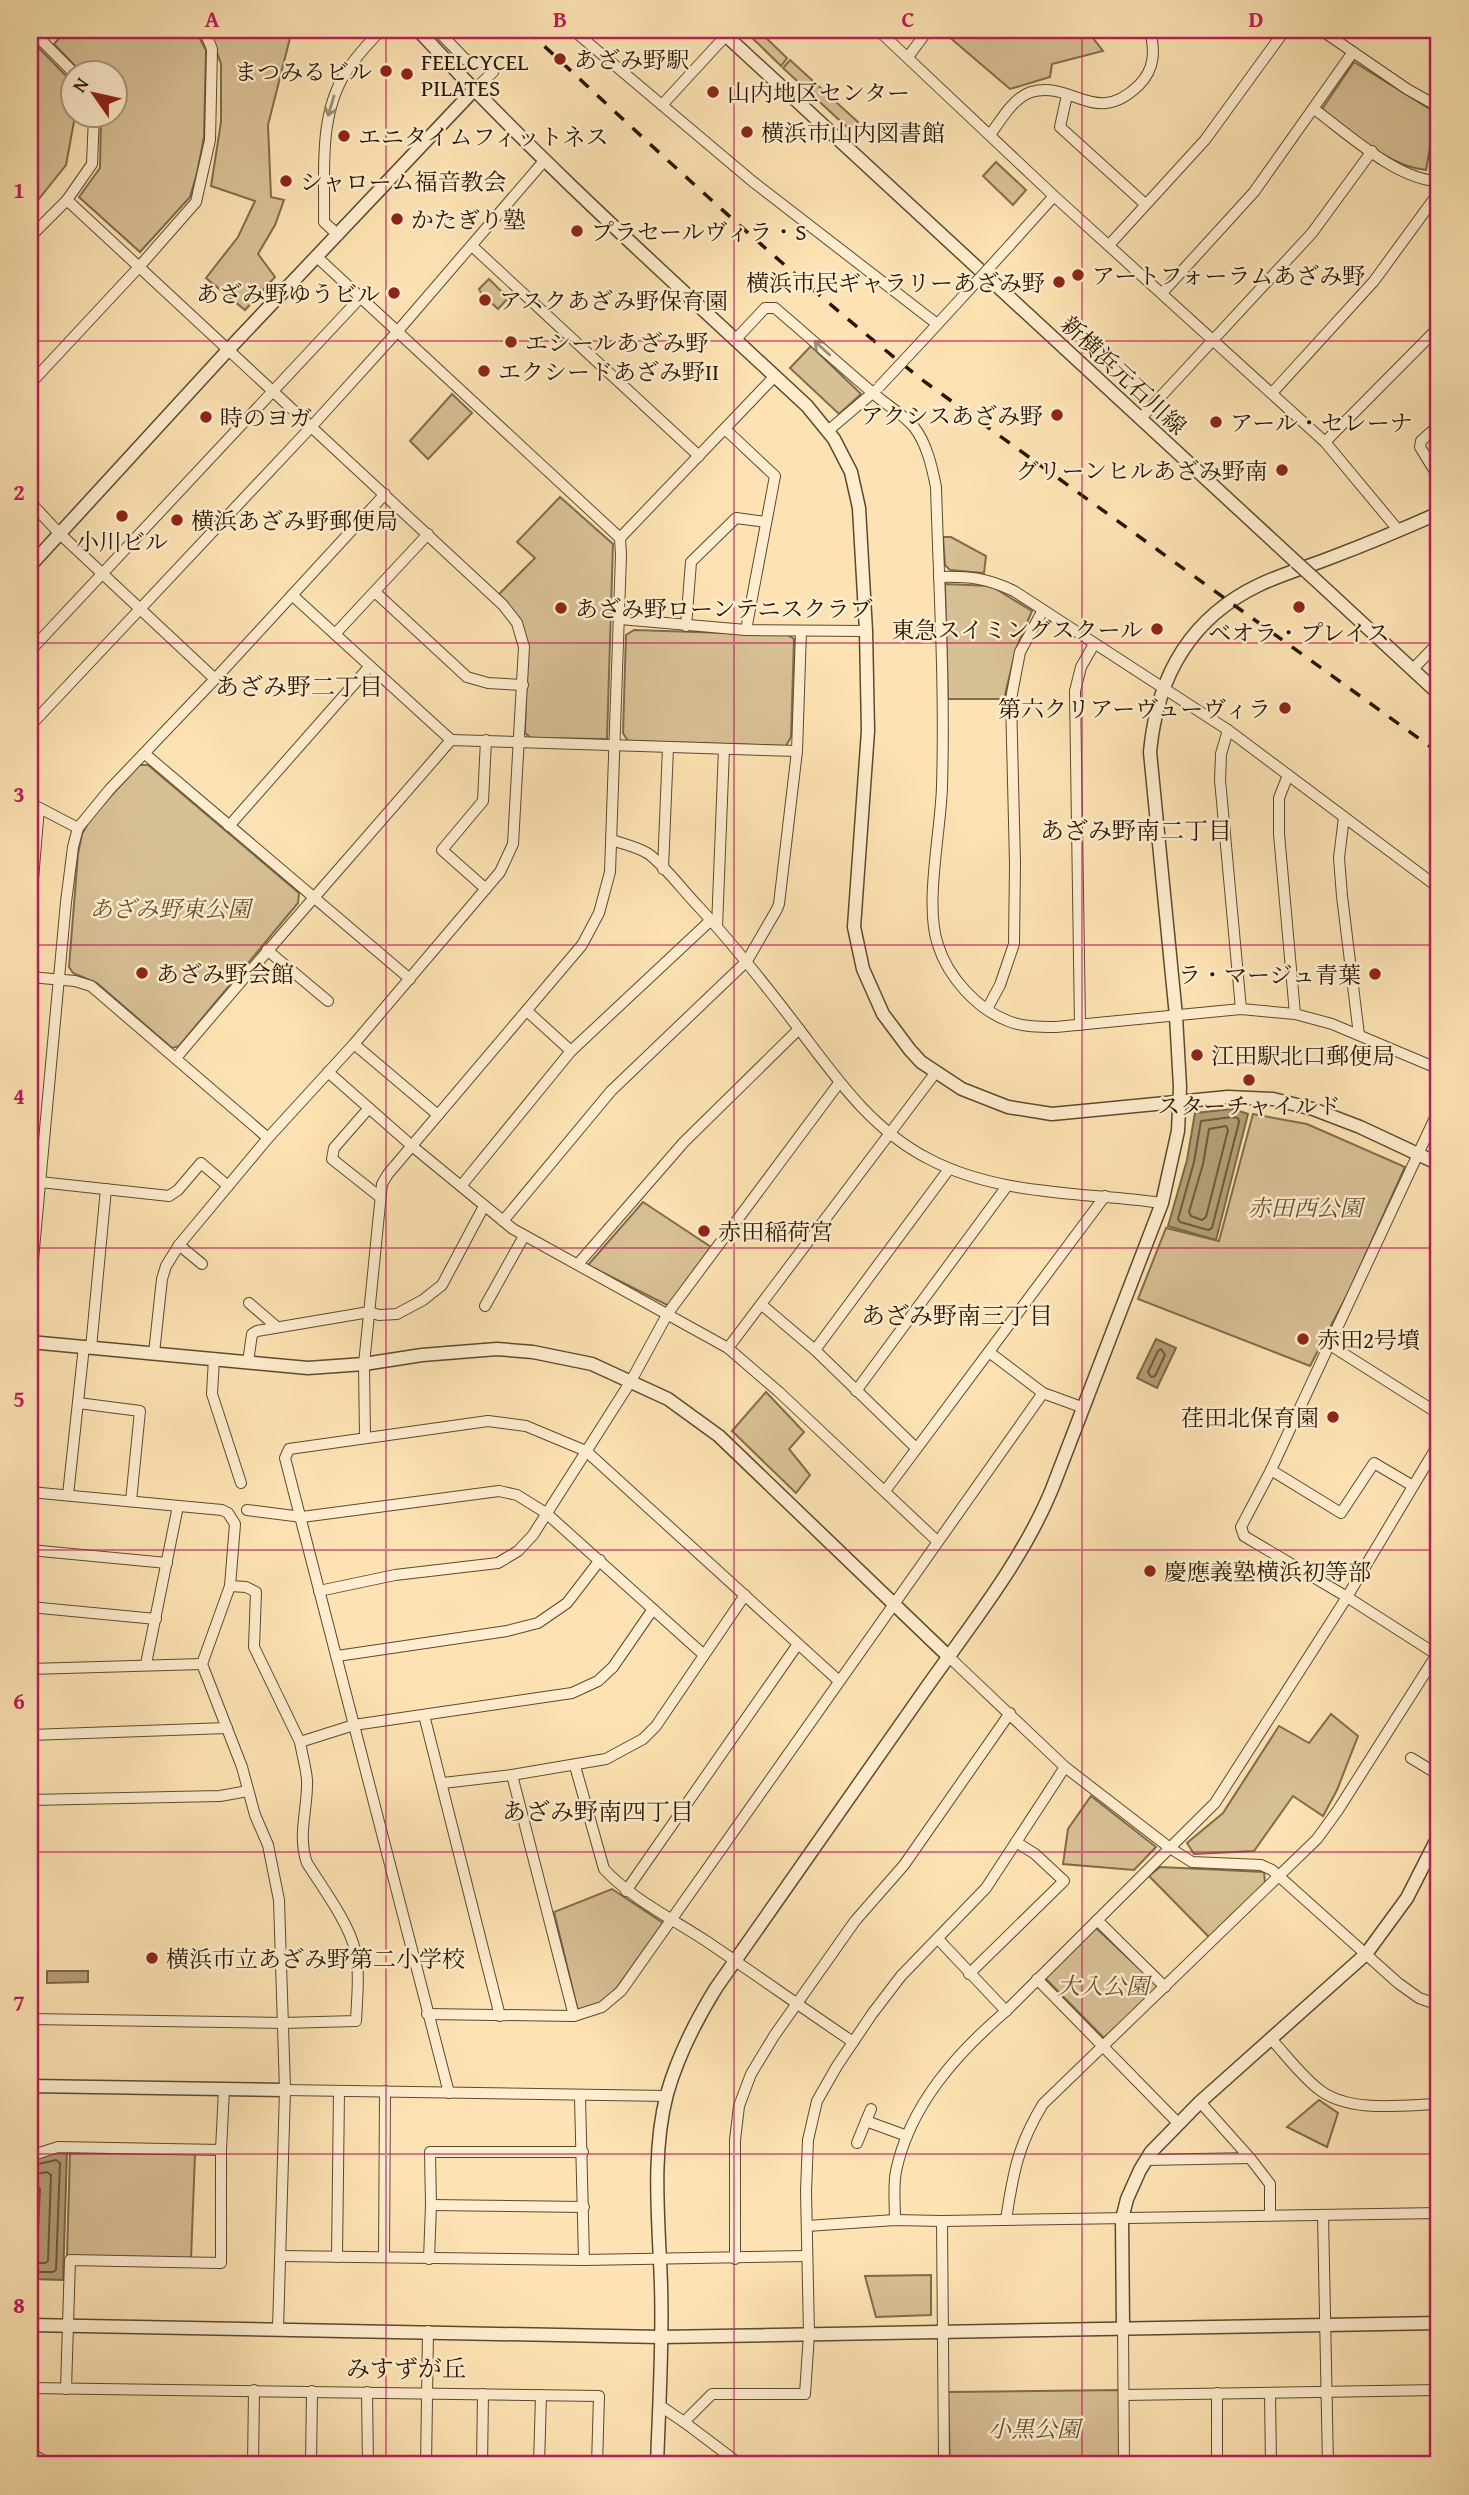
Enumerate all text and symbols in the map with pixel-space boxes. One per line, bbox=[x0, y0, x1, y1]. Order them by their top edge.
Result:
text: A bbox=[205, 2, 220, 35]
text: B bbox=[553, 2, 567, 35]
text: C bbox=[901, 2, 915, 35]
text: D bbox=[1249, 2, 1264, 35]
place label: あざみ野駅 bbox=[574, 43, 689, 76]
place label: FEELCYCEL PILATES bbox=[421, 45, 528, 104]
marker: あざみ野駅 bbox=[552, 51, 568, 67]
place label: まつみるビル bbox=[234, 55, 372, 88]
north arrow bbox=[60, 60, 130, 130]
marker: まつみるビル bbox=[378, 63, 394, 79]
marker: FEELCYCEL PILATES bbox=[399, 66, 415, 82]
text: N bbox=[65, 71, 95, 98]
place label: 山内地区センター bbox=[727, 76, 910, 109]
marker: 山内地区センター bbox=[705, 84, 721, 100]
one-way arrow bbox=[324, 95, 337, 117]
place label: 横浜市山内図書館 bbox=[761, 116, 945, 149]
place label: エニタイムフィットネス bbox=[358, 120, 608, 153]
marker: 横浜市山内図書館 bbox=[739, 124, 755, 140]
marker: エニタイムフィットネス bbox=[336, 128, 352, 144]
place label: シャローム福音教会 bbox=[300, 165, 507, 198]
text: 1 bbox=[13, 173, 25, 206]
marker: シャローム福音教会 bbox=[278, 173, 294, 189]
place label: かたぎり塾 bbox=[411, 203, 526, 236]
marker: かたぎり塾 bbox=[389, 211, 405, 227]
place label: プラセールヴィラ・S bbox=[591, 215, 806, 248]
marker: プラセールヴィラ・S bbox=[569, 223, 585, 239]
place label: アートフォーラムあざみ野 bbox=[1092, 259, 1365, 292]
place label: 横浜市民ギャラリーあざみ野 bbox=[746, 266, 1045, 299]
marker: アートフォーラムあざみ野 bbox=[1070, 267, 1086, 283]
marker: 横浜市民ギャラリーあざみ野 bbox=[1051, 274, 1067, 290]
place label: あざみ野ゆうビル bbox=[196, 277, 380, 310]
place label: アスクあざみ野保育園 bbox=[499, 284, 728, 317]
marker: あざみ野ゆうビル bbox=[386, 285, 402, 301]
marker: アスクあざみ野保育園 bbox=[477, 292, 493, 308]
street label: 新横浜元石川線 bbox=[1054, 308, 1194, 442]
place label: エシールあざみ野 bbox=[525, 326, 709, 359]
marker: エシールあざみ野 bbox=[503, 334, 519, 350]
one-way arrow bbox=[813, 340, 831, 356]
place label: エクシードあざみ野Ⅱ bbox=[498, 355, 719, 388]
marker: エクシードあざみ野Ⅱ bbox=[476, 363, 492, 379]
place label: アクシスあざみ野 bbox=[860, 399, 1043, 432]
place label: 時のヨガ bbox=[220, 401, 312, 434]
place label: アール・セレーナ bbox=[1230, 406, 1413, 439]
marker: アクシスあざみ野 bbox=[1049, 407, 1065, 423]
marker: 時のヨガ bbox=[198, 409, 214, 425]
marker: アール・セレーナ bbox=[1208, 414, 1224, 430]
place label: グリーンヒルあざみ野南 bbox=[1015, 454, 1268, 487]
marker: グリーンヒルあざみ野南 bbox=[1274, 462, 1290, 478]
text: 2 bbox=[13, 475, 25, 508]
place label: 横浜あざみ野郵便局 bbox=[191, 504, 398, 537]
marker: 小川ビル bbox=[114, 508, 130, 524]
marker: 横浜あざみ野郵便局 bbox=[169, 512, 185, 528]
place label: 小川ビル bbox=[76, 525, 168, 558]
place label: あざみ野ローンテニスクラブ bbox=[575, 592, 873, 625]
marker: ベオラ・プレイス bbox=[1291, 599, 1307, 615]
marker: あざみ野ローンテニスクラブ bbox=[553, 600, 569, 616]
place label: 東急スイミングスクール bbox=[892, 613, 1143, 646]
place label: ベオラ・プレイス bbox=[1208, 616, 1390, 649]
marker: 東急スイミングスクール bbox=[1149, 621, 1165, 637]
district label: あざみ野二丁目 bbox=[215, 669, 383, 704]
place label: 第六クリアーヴューヴィラ bbox=[998, 692, 1271, 725]
marker: 第六クリアーヴューヴィラ bbox=[1277, 700, 1293, 716]
text: 3 bbox=[13, 777, 25, 810]
district label: あざみ野南二丁目 bbox=[1040, 813, 1232, 848]
park label: あざみ野東公園 bbox=[90, 892, 255, 925]
place label: あざみ野会館 bbox=[156, 957, 294, 990]
place label: ラ・マージュ青葉 bbox=[1178, 958, 1361, 991]
marker: あざみ野会館 bbox=[134, 965, 150, 981]
marker: ラ・マージュ青葉 bbox=[1367, 966, 1383, 982]
place label: 江田駅北口郵便局 bbox=[1211, 1039, 1395, 1072]
marker: 江田駅北口郵便局 bbox=[1189, 1047, 1205, 1063]
marker: スターチャイルド bbox=[1241, 1072, 1257, 1088]
text: 4 bbox=[13, 1079, 25, 1112]
place label: スターチャイルド bbox=[1157, 1089, 1341, 1122]
park label: 赤田西公園 bbox=[1248, 1191, 1367, 1224]
place label: 赤田稲荷宮 bbox=[718, 1215, 833, 1248]
marker: 赤田稲荷宮 bbox=[696, 1223, 712, 1239]
district label: あざみ野南三丁目 bbox=[861, 1298, 1053, 1333]
place label: 赤田2号墳 bbox=[1317, 1323, 1420, 1356]
marker: 赤田2号墳 bbox=[1295, 1331, 1311, 1347]
text: 5 bbox=[13, 1382, 25, 1415]
place label: 荏田北保育園 bbox=[1181, 1401, 1319, 1434]
marker: 荏田北保育園 bbox=[1325, 1409, 1341, 1425]
place label: 慶應義塾横浜初等部 bbox=[1164, 1555, 1371, 1588]
marker: 慶應義塾横浜初等部 bbox=[1142, 1563, 1158, 1579]
text: 6 bbox=[13, 1684, 25, 1717]
district label: あざみ野南四丁目 bbox=[502, 1794, 694, 1829]
place label: 横浜市立あざみ野第二小学校 bbox=[166, 1942, 465, 1975]
marker: 横浜市立あざみ野第二小学校 bbox=[144, 1950, 160, 1966]
park label: 大入公園 bbox=[1057, 1969, 1153, 2002]
text: 7 bbox=[13, 1986, 25, 2019]
text: 8 bbox=[13, 2288, 25, 2321]
district label: みすずが丘 bbox=[346, 2351, 466, 2386]
park label: 小黒公園 bbox=[988, 2412, 1084, 2445]

